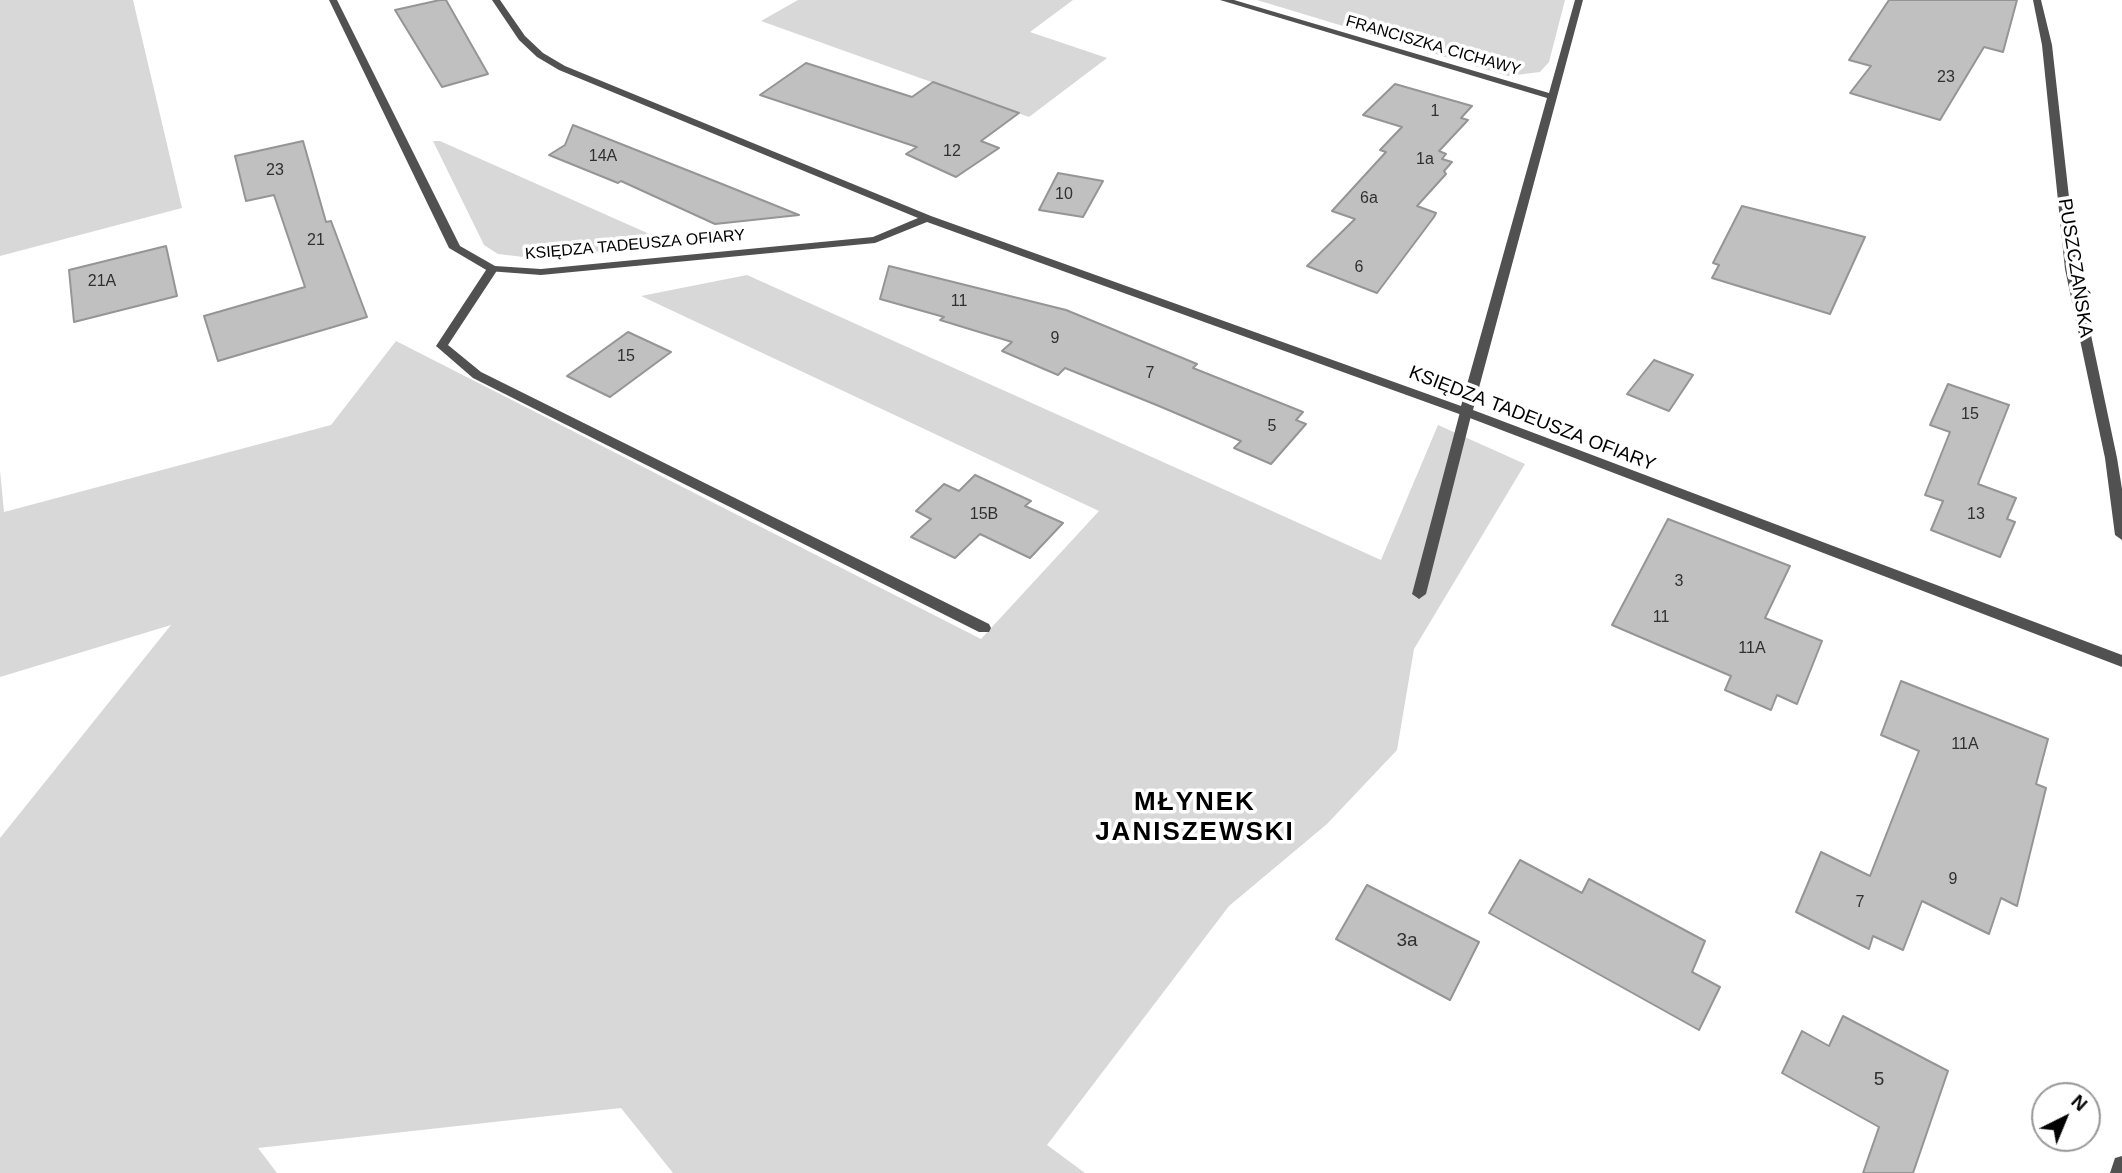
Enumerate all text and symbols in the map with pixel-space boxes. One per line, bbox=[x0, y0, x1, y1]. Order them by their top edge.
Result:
street label: FRANCISZKA CICHAWY bbox=[1343, 12, 1523, 80]
house number: 23 bbox=[1937, 68, 1955, 88]
house number: 1 bbox=[1431, 102, 1439, 122]
house number: 12 bbox=[943, 142, 961, 162]
house number: 14A bbox=[589, 147, 617, 167]
house number: 1a bbox=[1416, 150, 1434, 170]
house number: 23 bbox=[266, 161, 284, 181]
house number: 10 bbox=[1055, 185, 1073, 205]
house number: 6a bbox=[1360, 189, 1378, 209]
street label: PUSZCZAŃSKA bbox=[2053, 197, 2097, 339]
street label: KSIĘDZA TADEUSZA OFIARY bbox=[524, 226, 746, 264]
house number: 21 bbox=[307, 231, 325, 251]
house number: 6 bbox=[1355, 258, 1363, 278]
house number: 21A bbox=[88, 272, 116, 292]
house number: 11 bbox=[951, 292, 967, 312]
house number: 9 bbox=[1051, 329, 1059, 349]
house number: 15 bbox=[617, 347, 635, 367]
street label: KSIĘDZA TADEUSZA OFIARY bbox=[1406, 361, 1658, 477]
house number: 7 bbox=[1146, 364, 1154, 384]
house number: 15 bbox=[1961, 405, 1979, 425]
house number: 5 bbox=[1268, 417, 1276, 437]
house number: 15B bbox=[970, 505, 998, 525]
house number: 13 bbox=[1967, 505, 1985, 525]
house number: 3 bbox=[1675, 572, 1683, 592]
house number: 11 bbox=[1653, 608, 1669, 628]
house number: 11A bbox=[1738, 639, 1766, 659]
house number: 11A bbox=[1951, 735, 1979, 755]
district label: MŁYNEK JANISZEWSKI bbox=[1097, 787, 1293, 848]
house number: 9 bbox=[1949, 870, 1957, 890]
house number: 7 bbox=[1856, 893, 1864, 913]
house number: 3a bbox=[1396, 930, 1418, 952]
house number: 5 bbox=[1874, 1069, 1884, 1091]
north arrow bbox=[2031, 1082, 2101, 1152]
text: N bbox=[2067, 1090, 2091, 1115]

